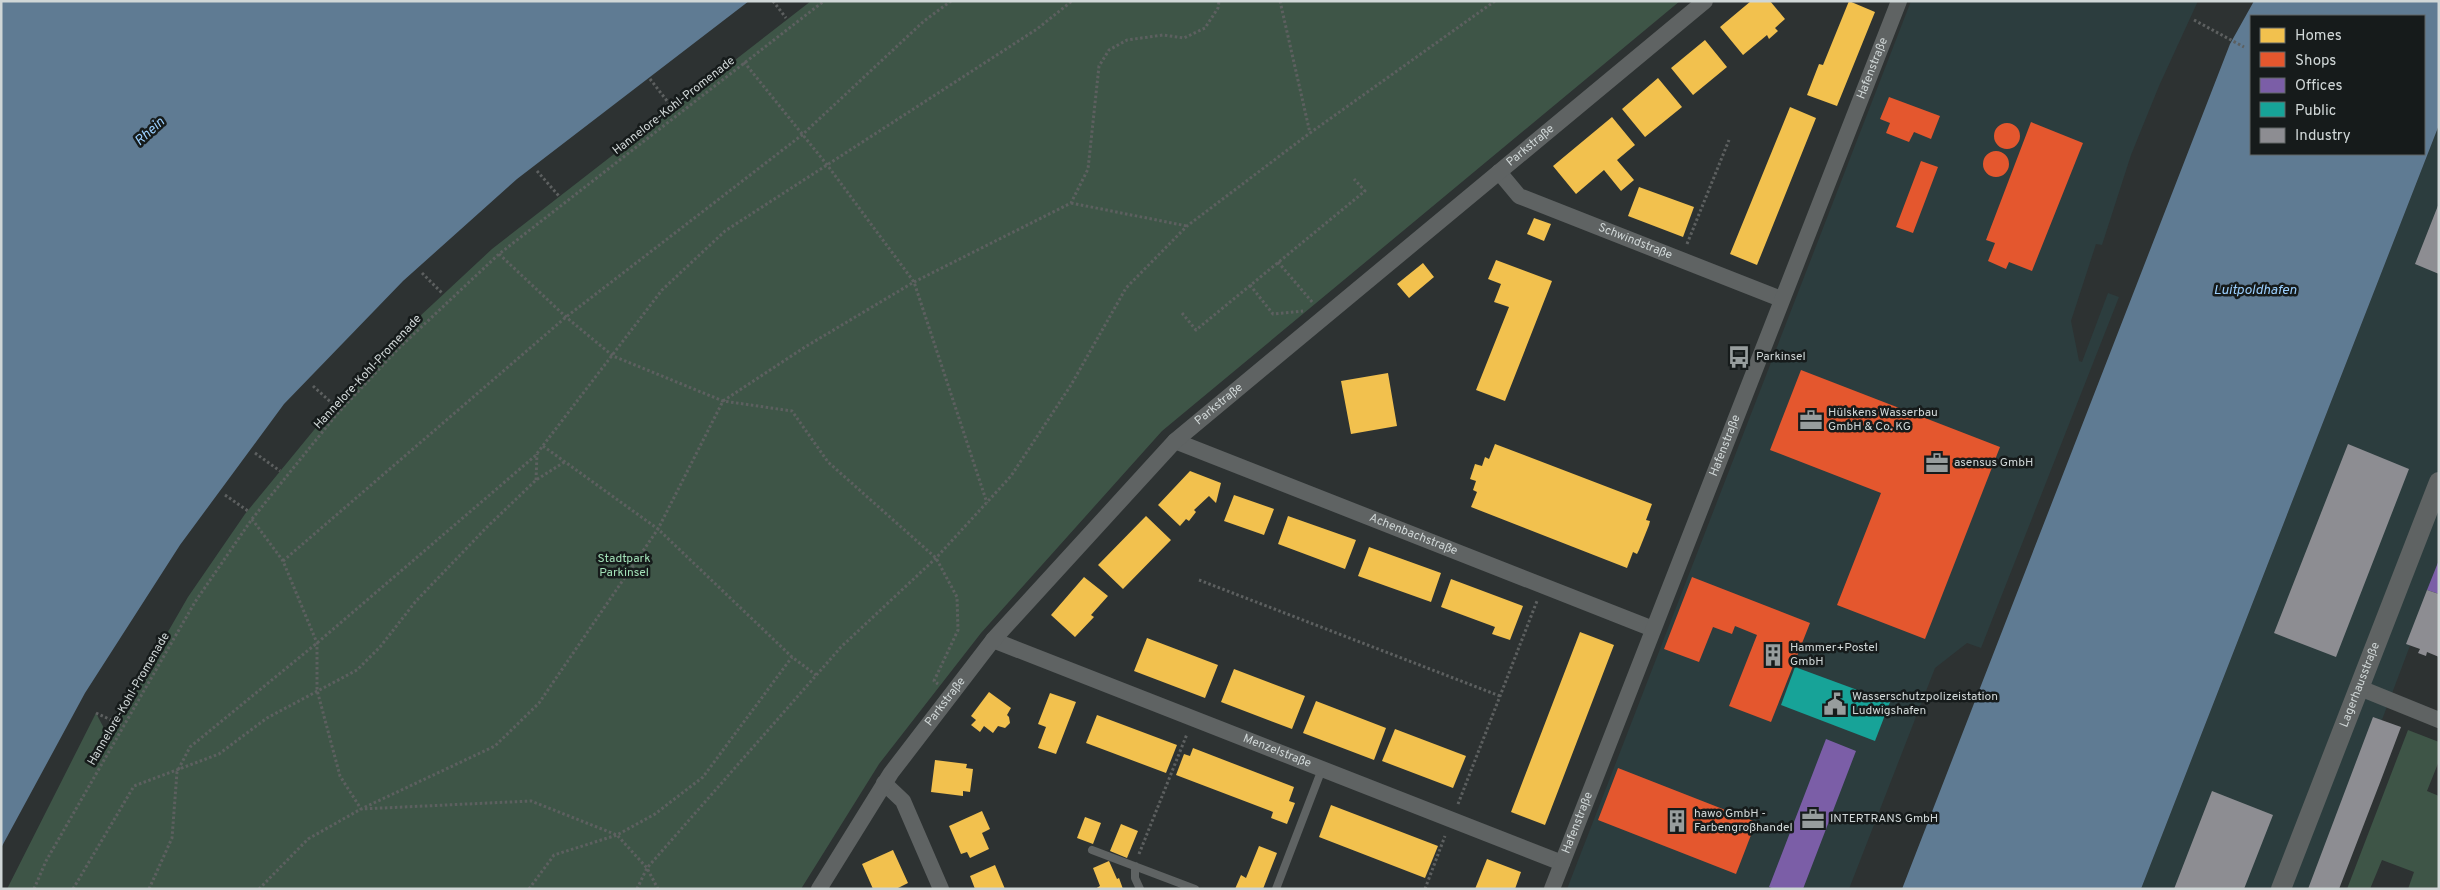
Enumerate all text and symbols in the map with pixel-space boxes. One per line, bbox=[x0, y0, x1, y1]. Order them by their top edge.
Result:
legend bbox=[2250, 15, 2425, 155]
text: Homes bbox=[2295, 27, 2342, 46]
street label: Hafenstraße bbox=[1853, 35, 1892, 102]
text: Shops bbox=[2295, 52, 2336, 71]
street label: Hannelore-Kohl-Promenade bbox=[610, 53, 738, 159]
text: Offices bbox=[2295, 77, 2342, 96]
text: Public bbox=[2295, 102, 2336, 121]
water label: Rhein bbox=[131, 114, 169, 150]
street label: Parkstraße bbox=[1503, 121, 1558, 170]
text: Industry bbox=[2295, 127, 2351, 146]
street label: Schwindstraße bbox=[1596, 220, 1675, 263]
water label: Luitpoldhafen bbox=[2213, 282, 2297, 299]
street label: Hannelore-Kohl-Promenade bbox=[311, 311, 425, 433]
bus stop icon: Parkinsel bbox=[1726, 344, 1752, 370]
place label: Parkinsel bbox=[1756, 349, 1806, 365]
street label: Parkstraße bbox=[1192, 380, 1246, 429]
place label: Hülskens Wasserbau GmbH & Co. KG bbox=[1828, 405, 1938, 435]
office icon: Hülskens Wasserbau GmbH & Co. KG bbox=[1798, 407, 1824, 433]
street label: Hafenstraße bbox=[1706, 413, 1744, 479]
office icon: asensus GmbH bbox=[1924, 450, 1950, 476]
place label: asensus GmbH bbox=[1954, 455, 2033, 471]
street label: Achenbachstraße bbox=[1367, 510, 1460, 559]
park label: Stadtpark Parkinsel bbox=[597, 551, 651, 581]
street label: Hannelore-Kohl-Promenade bbox=[84, 630, 174, 768]
place label: Hammer+Postel GmbH bbox=[1790, 640, 1878, 670]
street label: Lagerhausstraße bbox=[2336, 640, 2384, 730]
building icon: Hammer+Postel GmbH bbox=[1760, 642, 1786, 668]
street label: Parkstraße bbox=[921, 674, 969, 730]
place label: Wasserschutzpolizeistation Ludwigshafen bbox=[1852, 689, 1998, 719]
public building icon: Wasserschutzpolizeistation Ludwigshafen bbox=[1822, 691, 1848, 717]
street label: Menzelstraße bbox=[1241, 731, 1313, 772]
street label: Hafenstraße bbox=[1559, 790, 1597, 856]
place label: hawo GmbH - Farbengroßhandel bbox=[1694, 806, 1793, 836]
office icon: INTERTRANS GmbH bbox=[1800, 806, 1826, 832]
building icon: hawo GmbH - Farbengroßhandel bbox=[1664, 808, 1690, 834]
place label: INTERTRANS GmbH bbox=[1830, 811, 1938, 827]

